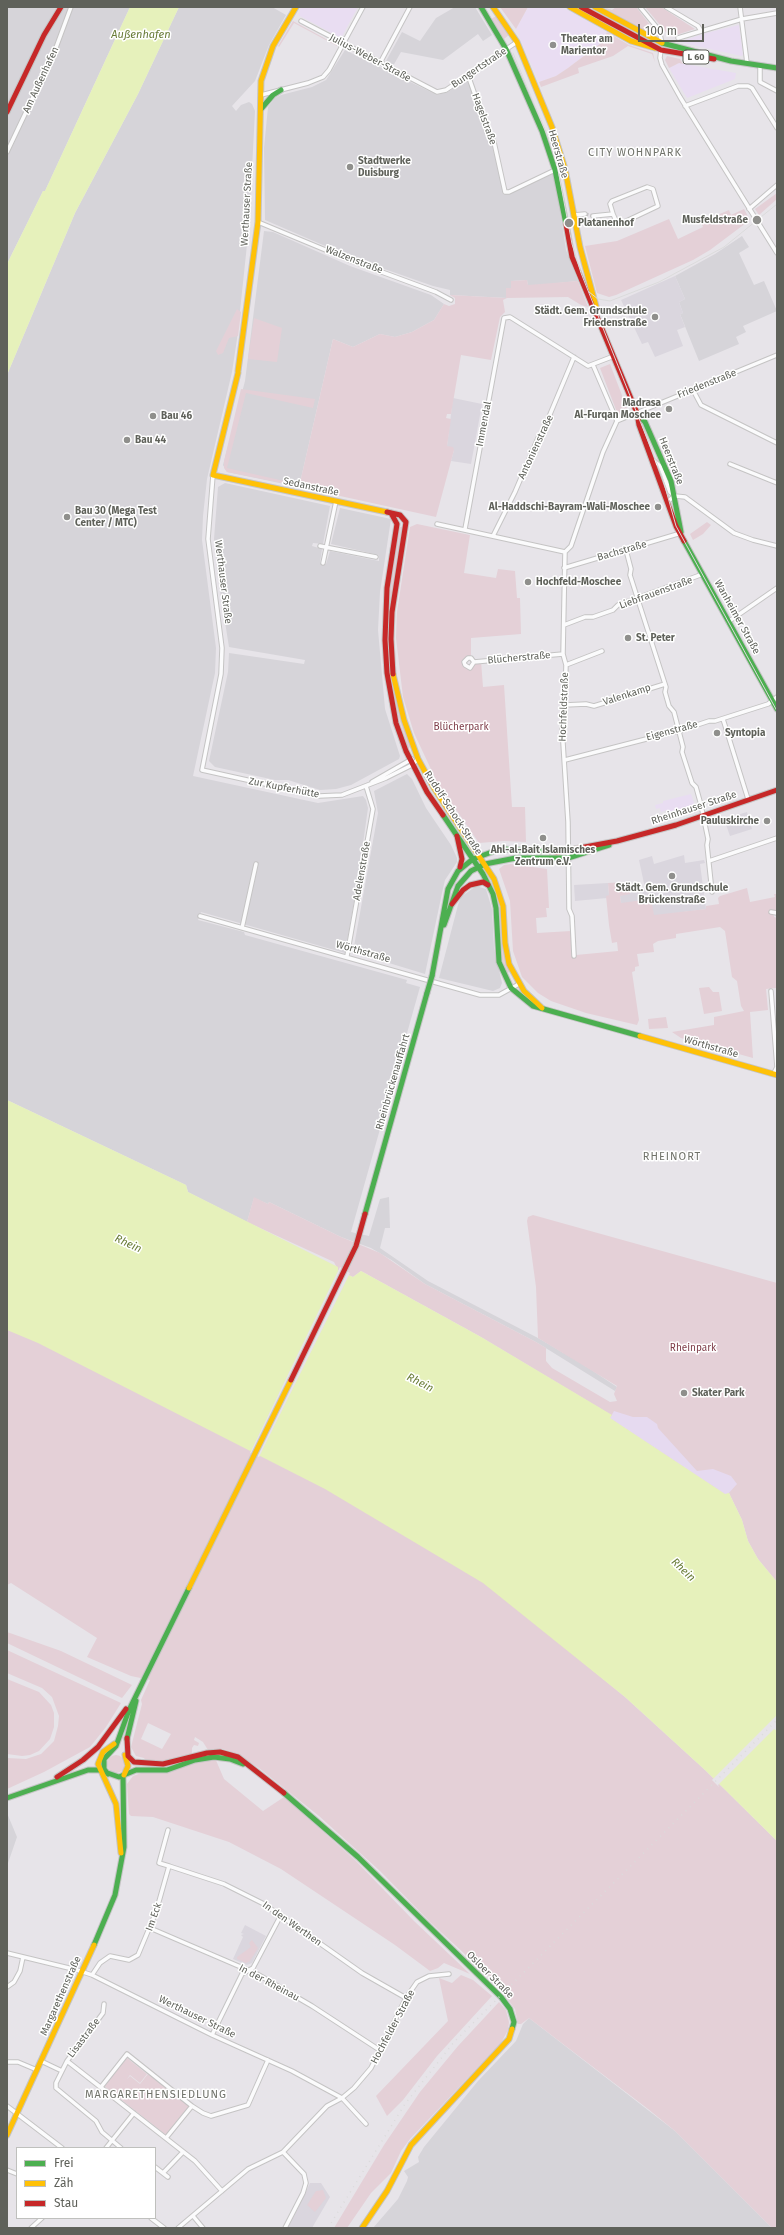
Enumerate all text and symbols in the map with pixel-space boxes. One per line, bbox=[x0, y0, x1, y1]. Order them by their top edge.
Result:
scale bar bbox=[640, 16, 706, 42]
text: 100 m bbox=[645, 24, 677, 38]
water label: Außenhafen bbox=[111, 28, 171, 42]
street label: Julius-Weber-Straße bbox=[327, 31, 413, 85]
place label: Theater am Marientor bbox=[561, 33, 613, 56]
marker: Theater am Marientor bbox=[548, 40, 558, 50]
street label: Am Außenhafen bbox=[20, 45, 62, 115]
street label: Bungertstraße bbox=[449, 45, 509, 91]
road number: L 60 bbox=[683, 50, 709, 64]
street label: Hagelstraße bbox=[469, 91, 499, 147]
street label: Heerstraße bbox=[545, 128, 571, 180]
district label: CITY WOHNPARK bbox=[588, 146, 682, 160]
place label: Stadtwerke Duisburg bbox=[358, 155, 411, 178]
street label: Werthauser Straße bbox=[239, 162, 255, 246]
marker: Stadtwerke Duisburg bbox=[345, 162, 355, 172]
place label: Musfeldstraße bbox=[682, 214, 748, 226]
marker: Musfeldstraße bbox=[751, 214, 763, 226]
marker: Platanenhof bbox=[563, 217, 575, 229]
place label: Platanenhof bbox=[578, 217, 634, 229]
street label: Walzenstraße bbox=[324, 244, 384, 276]
place label: Städt. Gem. Grundschule Friedenstraße bbox=[535, 305, 647, 328]
marker: Städt. Gem. Grundschule Friedenstraße bbox=[650, 312, 660, 322]
street label: Friedenstraße bbox=[676, 367, 738, 401]
place label: Madrasa Al-Furqan Moschee bbox=[574, 397, 661, 420]
street label: Immendal bbox=[474, 400, 494, 448]
marker: Madrasa Al-Furqan Moschee bbox=[664, 404, 674, 414]
place label: Bau 46 bbox=[161, 410, 192, 422]
marker: Bau 46 bbox=[148, 411, 158, 421]
street label: Antonienstraße bbox=[516, 413, 556, 481]
place label: Bau 44 bbox=[135, 434, 166, 446]
marker: Bau 44 bbox=[122, 435, 132, 445]
street label: Heerstraße bbox=[656, 436, 686, 486]
street label: Sedanstraße bbox=[282, 475, 340, 499]
place label: Al-Haddschi-Bayram-Wali-Moschee bbox=[489, 501, 650, 513]
marker: Al-Haddschi-Bayram-Wali-Moschee bbox=[653, 502, 663, 512]
place label: Bau 30 (Mega Test Center / MTC) bbox=[75, 505, 157, 528]
marker: Bau 30 (Mega Test Center / MTC) bbox=[62, 512, 72, 522]
street label: Bachstraße bbox=[596, 538, 648, 564]
street label: Werthauser Straße bbox=[212, 539, 234, 625]
street label: Liebfrauenstraße bbox=[618, 574, 694, 612]
place label: Hochfeld-Moschee bbox=[536, 576, 621, 588]
marker: Hochfeld-Moschee bbox=[523, 577, 533, 587]
street label: Wanheimer Straße bbox=[712, 578, 762, 656]
place label: St. Peter bbox=[636, 632, 675, 644]
marker: St. Peter bbox=[623, 633, 633, 643]
street label: Blücherstraße bbox=[487, 649, 551, 667]
street label: Hochfeldstraße bbox=[557, 672, 571, 742]
street label: Valenkamp bbox=[602, 682, 652, 708]
street label: Eigenstraße bbox=[645, 718, 699, 744]
park label: Blücherpark bbox=[433, 721, 489, 733]
place label: Syntopia bbox=[725, 727, 765, 739]
marker: Syntopia bbox=[712, 728, 722, 738]
street label: Rudolf-Schock-Straße bbox=[421, 769, 485, 857]
street label: Zur Kupferhütte bbox=[248, 775, 320, 801]
street label: Rheinhauser Straße bbox=[650, 789, 738, 827]
place label: Pauluskirche bbox=[701, 815, 759, 827]
marker: Pauluskirche bbox=[762, 816, 772, 826]
marker: Ahl-al-Bait Islamisches Zentrum e.V. bbox=[538, 833, 548, 843]
street label: Adelenstraße bbox=[351, 840, 373, 902]
place label: Ahl-al-Bait Islamisches Zentrum e.V. bbox=[491, 844, 595, 868]
marker: Städt. Gem. Grundschule Brückenstraße bbox=[667, 871, 677, 881]
place label: Städt. Gem. Grundschule Brückenstraße bbox=[616, 882, 728, 906]
street label: Wörthstraße bbox=[334, 939, 392, 965]
street label: Rheinbrückenauffahrt bbox=[374, 1033, 412, 1131]
street label: Wörthstraße bbox=[682, 1034, 740, 1060]
district label: RHEINORT bbox=[643, 1150, 701, 1164]
water label: Rhein bbox=[112, 1232, 144, 1256]
park label: Rheinpark bbox=[670, 1342, 716, 1354]
water label: Rhein bbox=[404, 1371, 436, 1395]
place label: Skater Park bbox=[692, 1387, 745, 1399]
marker: Skater Park bbox=[679, 1388, 689, 1398]
water label: Rhein bbox=[668, 1555, 698, 1585]
street label: In den Werthen bbox=[260, 1899, 324, 1949]
street label: Im Eck bbox=[143, 1901, 165, 1933]
street label: Osloer Straße bbox=[464, 1949, 516, 2001]
street label: Margarethenstraße bbox=[38, 1954, 84, 2038]
street label: In der Rheinau bbox=[237, 1962, 301, 2004]
street label: Hochfelder Straße bbox=[368, 1988, 418, 2066]
street label: Werthauser Straße bbox=[157, 1993, 237, 2041]
street label: Lisastraße bbox=[65, 2016, 103, 2060]
district label: MARGARETHENSIEDLUNG bbox=[85, 2088, 227, 2102]
legend bbox=[16, 2147, 156, 2219]
text: Frei bbox=[54, 2156, 74, 2170]
text: Zäh bbox=[54, 2176, 74, 2190]
text: Stau bbox=[54, 2196, 78, 2210]

